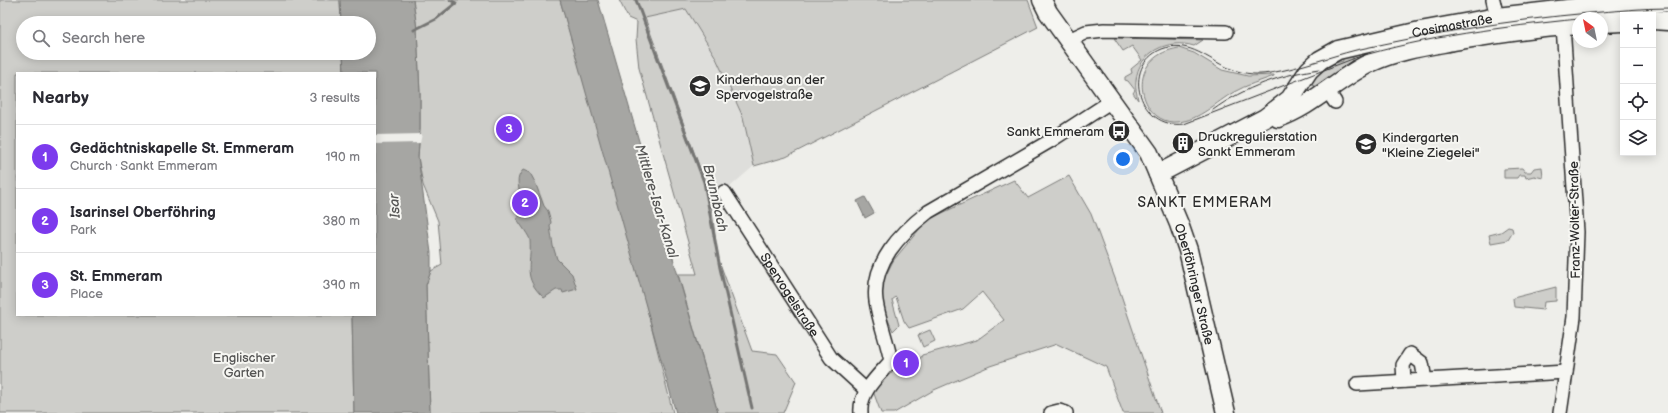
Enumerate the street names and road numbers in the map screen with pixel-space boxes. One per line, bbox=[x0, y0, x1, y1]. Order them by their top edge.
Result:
street label: Cosimastraße bbox=[1410, 11, 1494, 42]
street label: Franz-Wolter-Straße bbox=[1566, 161, 1584, 279]
street label: Oberföhringer Straße bbox=[1170, 221, 1217, 347]
street label: Spervogelstraße bbox=[756, 250, 822, 340]

